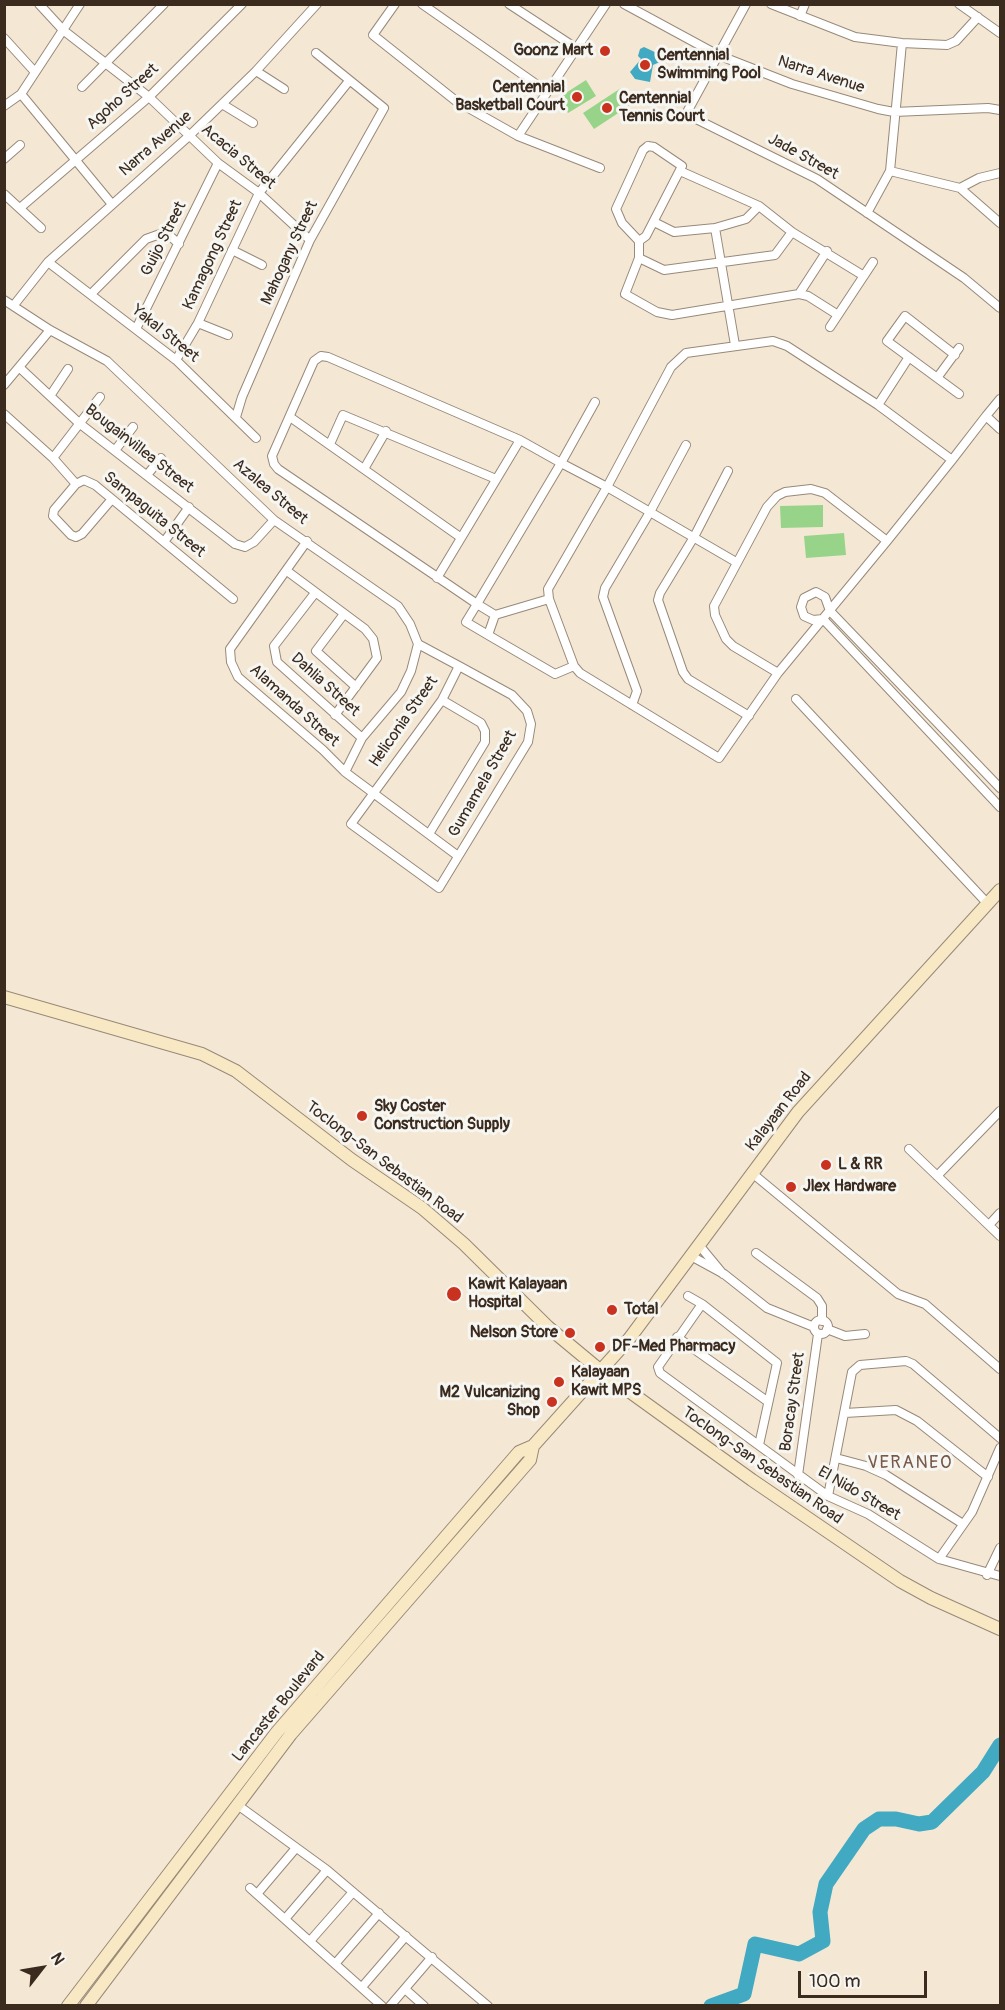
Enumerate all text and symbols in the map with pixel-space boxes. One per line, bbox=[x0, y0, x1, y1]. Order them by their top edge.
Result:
place label: Goonz Mart bbox=[513, 41, 593, 61]
marker: Goonz Mart bbox=[598, 44, 612, 58]
place label: Centennial Swimming Pool bbox=[657, 46, 761, 84]
street label: Narra Avenue bbox=[775, 52, 867, 98]
marker: Centennial Swimming Pool bbox=[638, 58, 652, 72]
street label: Agoho Street bbox=[83, 60, 163, 134]
place label: Centennial Basketball Court bbox=[455, 78, 565, 116]
place label: Centennial Tennis Court bbox=[619, 89, 705, 127]
marker: Centennial Basketball Court bbox=[570, 90, 584, 104]
marker: Centennial Tennis Court bbox=[600, 101, 614, 115]
street label: Narra Avenue bbox=[116, 107, 196, 181]
street label: Acacia Street bbox=[197, 120, 279, 194]
street label: Jade Street bbox=[764, 130, 842, 184]
street label: Kamagong Street bbox=[179, 197, 247, 313]
street label: Mahogany Street bbox=[258, 198, 322, 308]
street label: Guijo Street bbox=[137, 199, 191, 279]
street label: Yakal Street bbox=[128, 301, 202, 367]
street label: Bougainvillea Street bbox=[81, 401, 197, 497]
street label: Azalea Street bbox=[229, 455, 311, 529]
street label: Sampaguita Street bbox=[99, 468, 209, 562]
street label: Dahlia Street bbox=[287, 649, 363, 721]
street label: Alamanda Street bbox=[245, 661, 343, 751]
street label: Heliconia Street bbox=[366, 673, 442, 771]
street label: Gumamela Street bbox=[445, 727, 521, 841]
street label: Kalayaan Road bbox=[742, 1069, 816, 1155]
place label: Sky Coster Construction Supply bbox=[374, 1097, 510, 1135]
street label: Toclong-San Sebastian Road bbox=[302, 1098, 466, 1228]
marker: Sky Coster Construction Supply bbox=[355, 1109, 369, 1123]
place label: L & RR bbox=[838, 1155, 883, 1175]
marker: L & RR bbox=[819, 1158, 833, 1172]
place label: Jlex Hardware bbox=[803, 1177, 896, 1197]
marker: Jlex Hardware bbox=[784, 1180, 798, 1194]
place label: Kawit Kalayaan Hospital bbox=[468, 1275, 567, 1313]
marker: Kawit Kalayaan Hospital bbox=[445, 1285, 463, 1303]
place label: Total bbox=[624, 1300, 658, 1320]
marker: Total bbox=[605, 1303, 619, 1317]
place label: Nelson Store bbox=[470, 1323, 558, 1343]
marker: Nelson Store bbox=[563, 1326, 577, 1340]
place label: DF-Med Pharmacy bbox=[612, 1337, 735, 1357]
marker: DF-Med Pharmacy bbox=[593, 1340, 607, 1354]
street label: Boracay Street bbox=[777, 1351, 809, 1453]
place label: Kalayaan Kawit MPS bbox=[571, 1363, 641, 1401]
marker: Kalayaan Kawit MPS bbox=[552, 1375, 566, 1389]
place label: M2 Vulcanizing Shop bbox=[440, 1383, 540, 1421]
marker: M2 Vulcanizing Shop bbox=[545, 1395, 559, 1409]
street label: Toclong-San Sebastian Road bbox=[678, 1403, 846, 1529]
district label: VERANEO bbox=[867, 1452, 953, 1474]
street label: El Nido Street bbox=[814, 1463, 904, 1525]
street label: Lancaster Boulevard bbox=[229, 1648, 329, 1766]
north arrow bbox=[12, 1938, 72, 1998]
text: N bbox=[46, 1949, 69, 1969]
scale bar bbox=[801, 1959, 930, 1997]
text: 100 m bbox=[809, 1970, 861, 1993]

